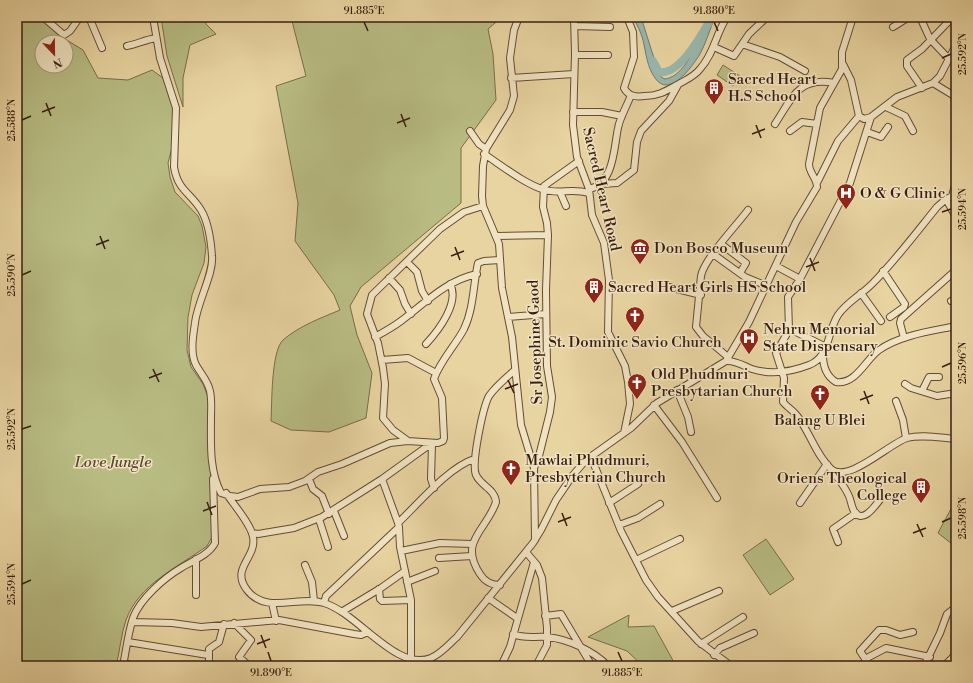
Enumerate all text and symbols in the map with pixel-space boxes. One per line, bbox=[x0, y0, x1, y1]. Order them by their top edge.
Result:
text: 91.885°E bbox=[344, 5, 384, 17]
text: 91.880°E bbox=[693, 5, 735, 17]
text: 25.592°N bbox=[957, 33, 969, 75]
north arrow bbox=[34, 34, 74, 74]
text: N bbox=[50, 54, 64, 71]
place label: Sacred Heart H.S School bbox=[728, 70, 817, 106]
building icon: Sacred Heart H.S School bbox=[703, 77, 725, 105]
text: 25.588°N bbox=[6, 98, 18, 141]
street label: Sacred Heart Road bbox=[578, 125, 625, 253]
hospital icon: O & G Clinic bbox=[835, 182, 857, 210]
place label: O & G Clinic bbox=[860, 184, 945, 203]
text: 25.594°N bbox=[957, 187, 969, 230]
museum icon: Don Bosco Museum bbox=[629, 237, 651, 265]
place label: Don Bosco Museum bbox=[654, 239, 788, 258]
text: 25.590°N bbox=[6, 253, 18, 296]
building icon: Sacred Heart Girls HS School bbox=[583, 276, 605, 304]
place label: Sacred Heart Girls HS School bbox=[608, 278, 807, 297]
street label: Sr Josephine Gaod bbox=[524, 279, 547, 405]
church icon: St. Dominic Savio Church bbox=[624, 305, 646, 333]
place label: Nehru Memorial State Dispensary bbox=[763, 320, 878, 356]
hospital icon: Nehru Memorial State Dispensary bbox=[738, 327, 760, 355]
place label: St. Dominic Savio Church bbox=[548, 333, 722, 352]
text: 25.596°N bbox=[957, 341, 969, 384]
place label: Old Phudmuri Presbytarian Church bbox=[651, 365, 792, 401]
church icon: Old Phudmuri Presbytarian Church bbox=[626, 372, 648, 400]
church icon: Balang U Blei bbox=[809, 383, 831, 411]
text: 25.592°N bbox=[6, 408, 18, 450]
place label: Balang U Blei bbox=[773, 411, 866, 430]
place label: Mawlai Phudmuri, Presbyterian Church bbox=[525, 451, 666, 487]
park label: Love Jungle bbox=[74, 453, 151, 472]
church icon: Mawlai Phudmuri, Presbyterian Church bbox=[500, 458, 522, 486]
place label: Oriens Theological College bbox=[777, 469, 908, 505]
building icon: Oriens Theological College bbox=[910, 476, 932, 504]
text: 25.598°N bbox=[957, 496, 969, 539]
text: 25.594°N bbox=[6, 562, 18, 605]
text: 91.890°E bbox=[250, 667, 292, 679]
text: 91.885°E bbox=[602, 667, 642, 679]

